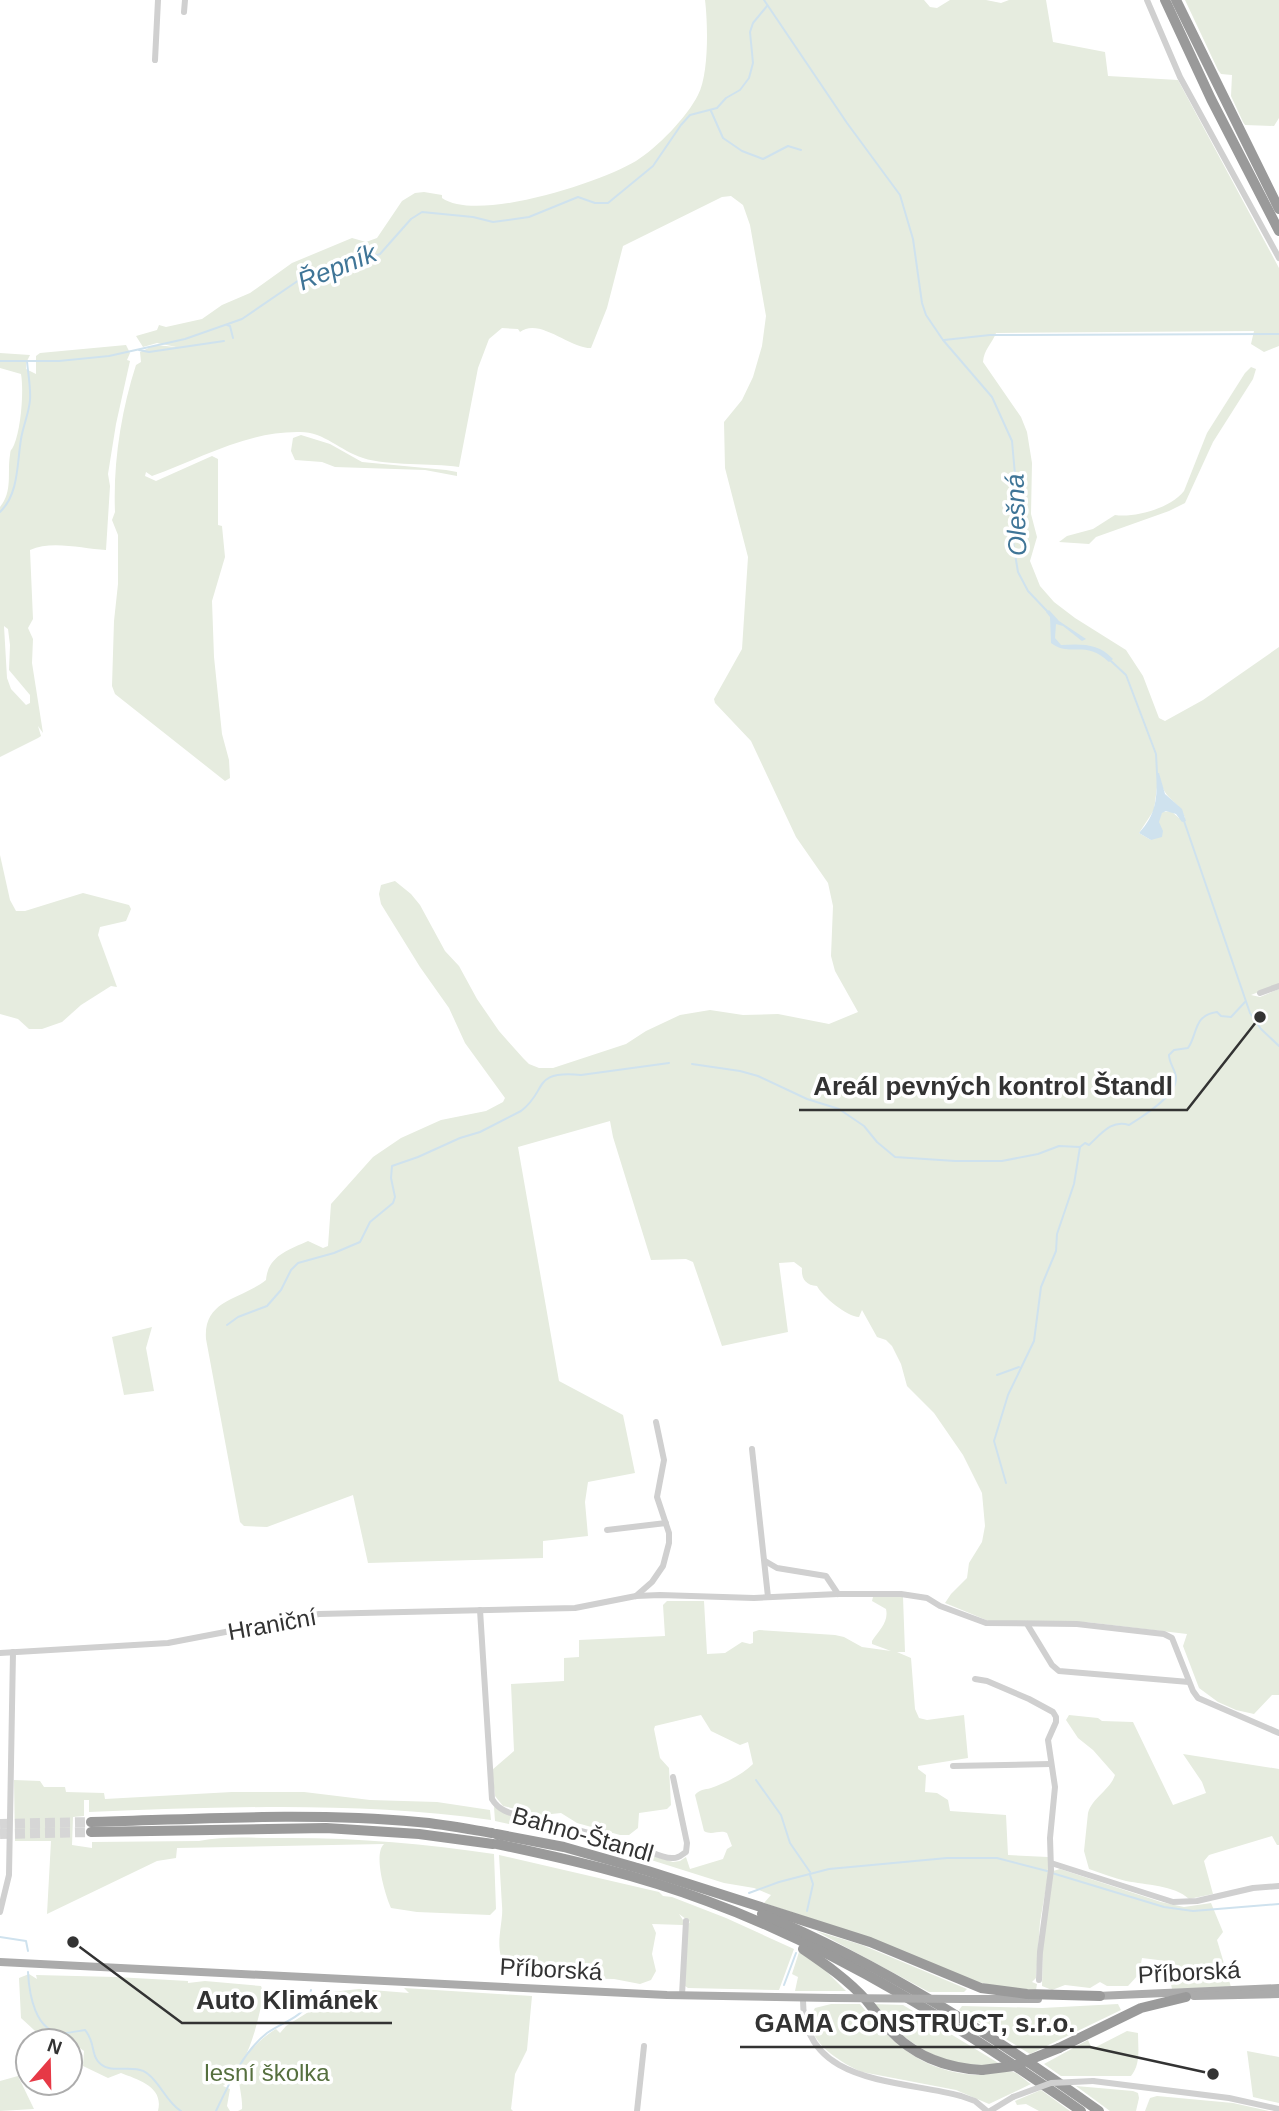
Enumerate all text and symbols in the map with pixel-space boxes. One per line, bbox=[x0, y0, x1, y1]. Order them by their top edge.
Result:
water label: Řepník bbox=[293, 237, 383, 296]
water label: Olešná bbox=[1000, 473, 1032, 557]
callout: Areál pevných kontrol Štandl bbox=[799, 1063, 1187, 1110]
text: Areál pevných kontrol Štandl bbox=[813, 1071, 1173, 1101]
street label: Hraniční bbox=[226, 1603, 319, 1645]
street label: Bahno-Štandl bbox=[509, 1801, 657, 1867]
street label: Příborská bbox=[499, 1953, 604, 1985]
street label: Příborská bbox=[1137, 1956, 1242, 1988]
callout: Auto Klimánek bbox=[182, 1976, 392, 2023]
text: Auto Klimánek bbox=[196, 1985, 379, 2015]
callout: GAMA CONSTRUCT, s.r.o. bbox=[740, 2000, 1090, 2047]
text: GAMA CONSTRUCT, s.r.o. bbox=[754, 2008, 1076, 2038]
north arrow bbox=[14, 2027, 84, 2097]
text: N bbox=[45, 2034, 65, 2059]
park label: lesní školka bbox=[204, 2059, 330, 2086]

